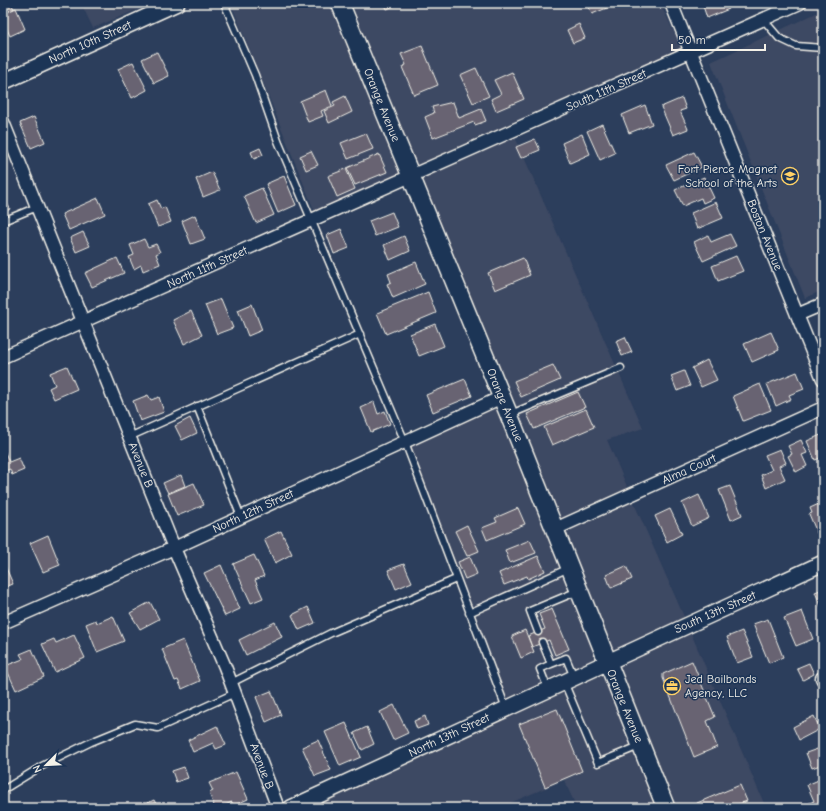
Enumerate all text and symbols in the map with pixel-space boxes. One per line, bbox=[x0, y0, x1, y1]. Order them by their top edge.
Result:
street label: North 10th Street bbox=[47, 17, 134, 66]
scale bar bbox=[672, 26, 765, 52]
text: 50 m bbox=[678, 33, 706, 47]
street label: Orange Avenue bbox=[361, 66, 403, 144]
street label: South 11th Street bbox=[564, 66, 649, 114]
place label: Fort Pierce Magnet School of the Arts bbox=[678, 162, 778, 190]
school or university icon: Fort Pierce Magnet School of the Arts bbox=[780, 166, 800, 186]
street label: Boston Avenue bbox=[744, 197, 786, 273]
street label: North 11th Street bbox=[165, 243, 250, 291]
street label: Orange Avenue bbox=[484, 366, 526, 444]
street label: Avenue B bbox=[126, 440, 156, 490]
street label: Alma Court bbox=[660, 451, 719, 487]
street label: North 12th Street bbox=[210, 486, 296, 536]
street label: South 13th Street bbox=[672, 588, 758, 636]
street label: Orange Avenue bbox=[604, 667, 646, 745]
place label: Jed Bailbonds Agency, LLC bbox=[685, 672, 757, 700]
office icon: Jed Bailbonds Agency, LLC bbox=[662, 676, 682, 696]
street label: North 13th Street bbox=[406, 710, 492, 760]
street label: Avenue B bbox=[247, 741, 277, 791]
north arrow bbox=[26, 745, 66, 785]
text: N bbox=[30, 763, 45, 775]

